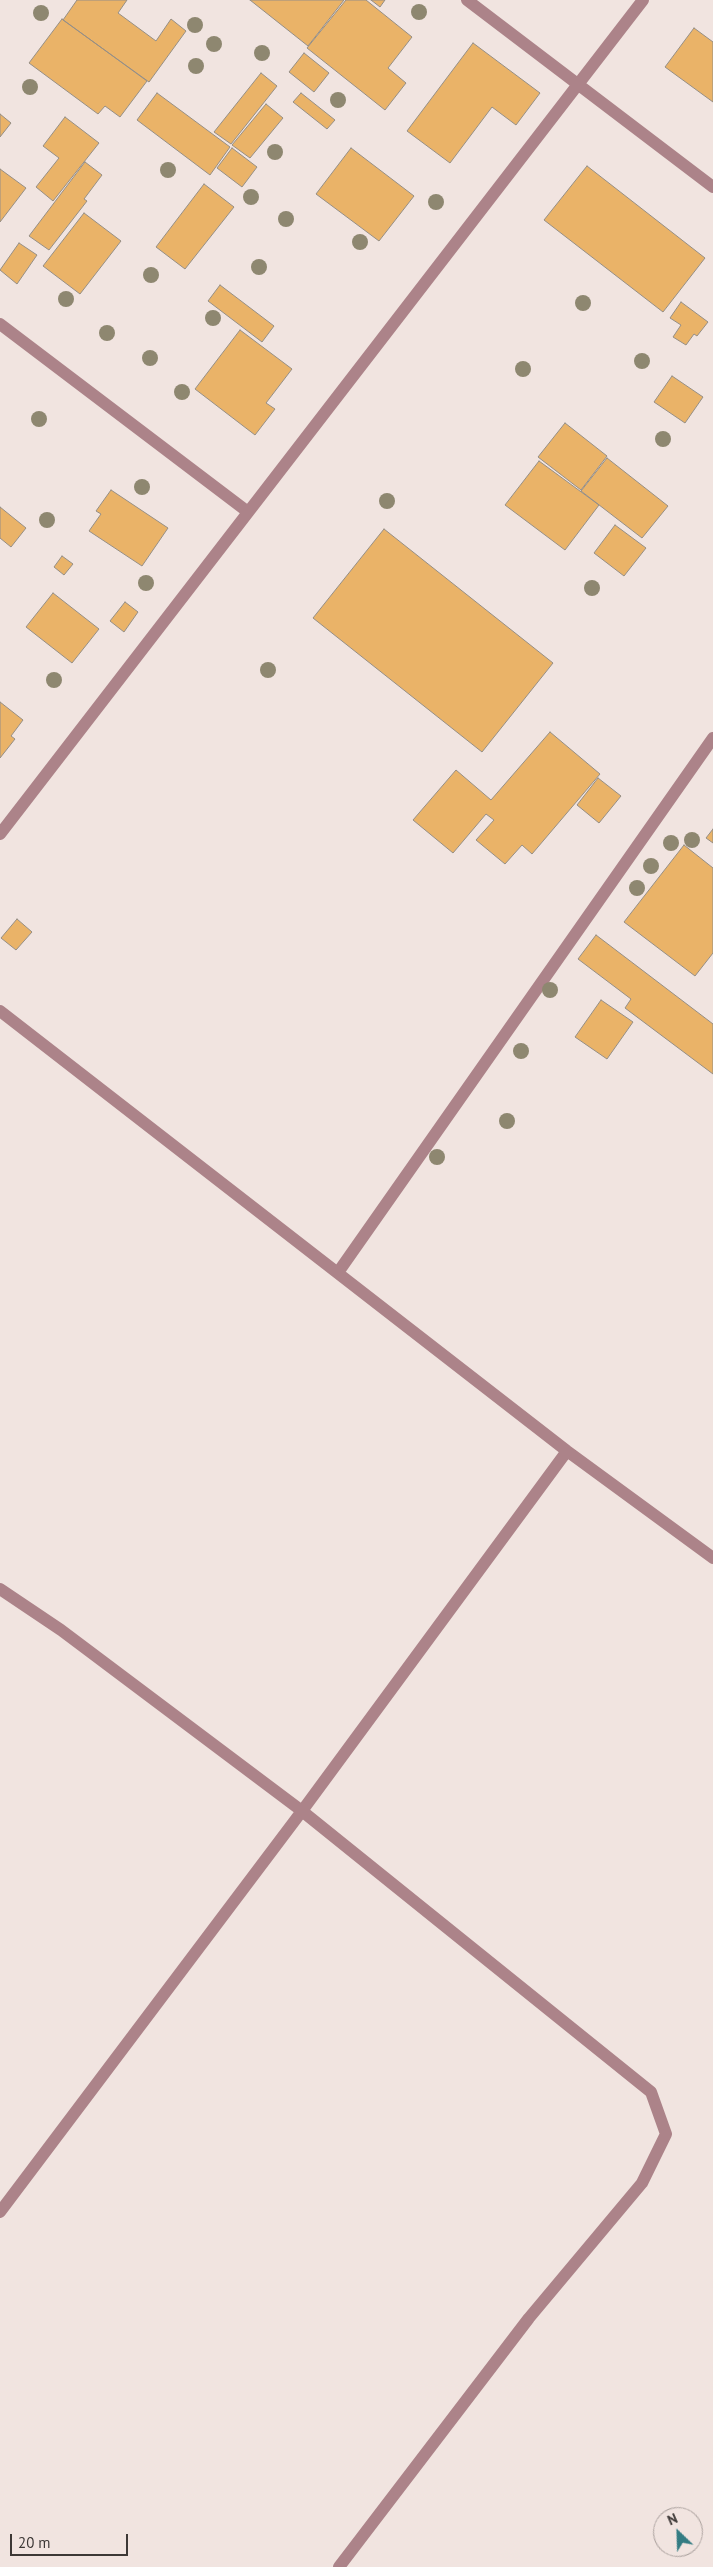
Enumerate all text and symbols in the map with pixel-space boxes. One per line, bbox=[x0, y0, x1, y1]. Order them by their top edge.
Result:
north arrow bbox=[653, 2507, 703, 2557]
text: N bbox=[664, 2509, 680, 2529]
scale bar bbox=[12, 2524, 130, 2556]
text: 20 m bbox=[18, 2533, 51, 2552]

